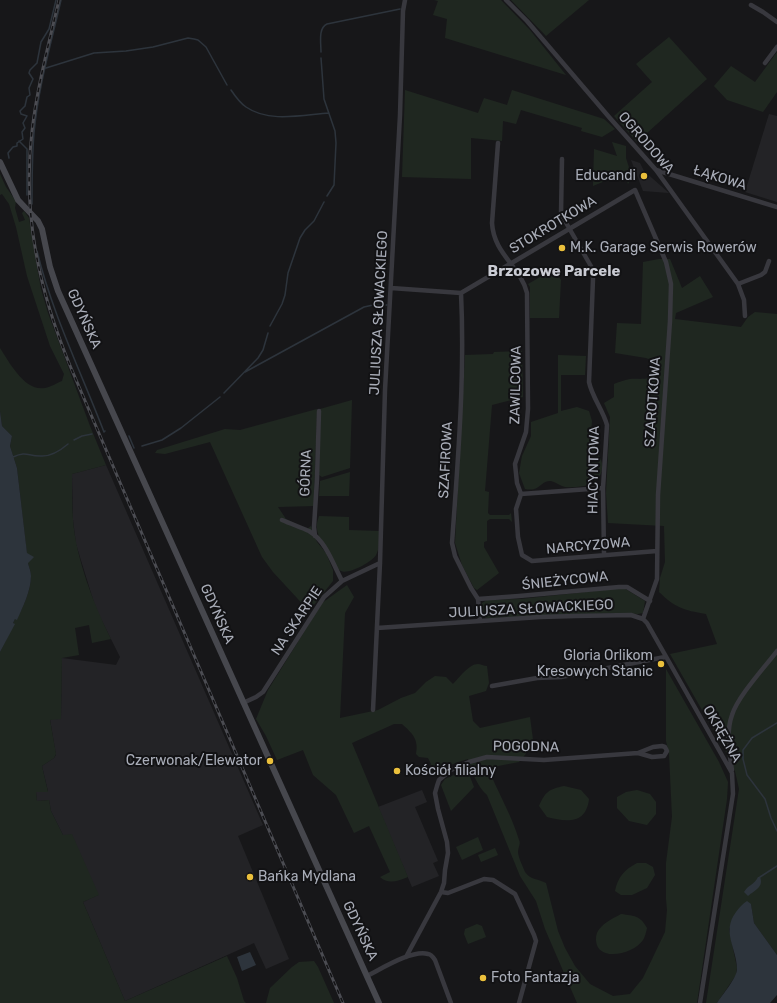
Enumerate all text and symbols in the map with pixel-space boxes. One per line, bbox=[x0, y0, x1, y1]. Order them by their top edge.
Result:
street label: OGRODOWA bbox=[614, 108, 678, 178]
street label: ŁĄKOWA bbox=[691, 162, 749, 194]
place label: Educandi bbox=[575, 168, 636, 184]
marker: Educandi bbox=[639, 171, 649, 181]
street label: STOKROTKOWA bbox=[507, 192, 599, 258]
street label: JULIUSZA SŁOWACKIEGO bbox=[366, 230, 392, 396]
place label: M.K. Garage Serwis Rowerów bbox=[570, 240, 757, 256]
marker: M.K. Garage Serwis Rowerów bbox=[557, 243, 567, 253]
district label: Brzozowe Parcele bbox=[488, 263, 620, 281]
street label: GDYŃSKA bbox=[63, 286, 105, 352]
street label: ZAWILCOWA bbox=[507, 345, 525, 425]
street label: SZAROTKOWA bbox=[641, 356, 665, 448]
street label: SZAFIROWA bbox=[436, 421, 456, 499]
street label: HIACYNTOWA bbox=[585, 426, 603, 514]
street label: GÓRNA bbox=[297, 449, 315, 497]
street label: NARCYZOWA bbox=[545, 534, 631, 558]
street label: ŚNIEŻYCOWA bbox=[521, 568, 609, 594]
street label: GDYŃSKA bbox=[196, 581, 238, 647]
street label: NA SKARPIE bbox=[268, 583, 326, 659]
street label: JULIUSZA SŁOWACKIEGO bbox=[448, 596, 614, 622]
place label: Gloria Orlikom Kresowych Stanic bbox=[537, 648, 653, 680]
marker: Gloria Orlikom Kresowych Stanic bbox=[656, 659, 666, 669]
street label: OKRĘŻNA bbox=[699, 702, 745, 766]
street label: POGODNA bbox=[493, 738, 559, 756]
place label: Czerwonak/Elewator bbox=[126, 753, 262, 769]
marker: Czerwonak/Elewator bbox=[265, 756, 275, 766]
place label: Kościół filialny bbox=[405, 763, 496, 779]
marker: Kościół filialny bbox=[392, 766, 402, 776]
place label: Bańka Mydlana bbox=[258, 869, 356, 885]
marker: Bańka Mydlana bbox=[245, 872, 255, 882]
street label: GDYŃSKA bbox=[339, 898, 381, 964]
place label: Foto Fantazja bbox=[491, 970, 579, 986]
marker: Foto Fantazja bbox=[478, 973, 488, 983]

